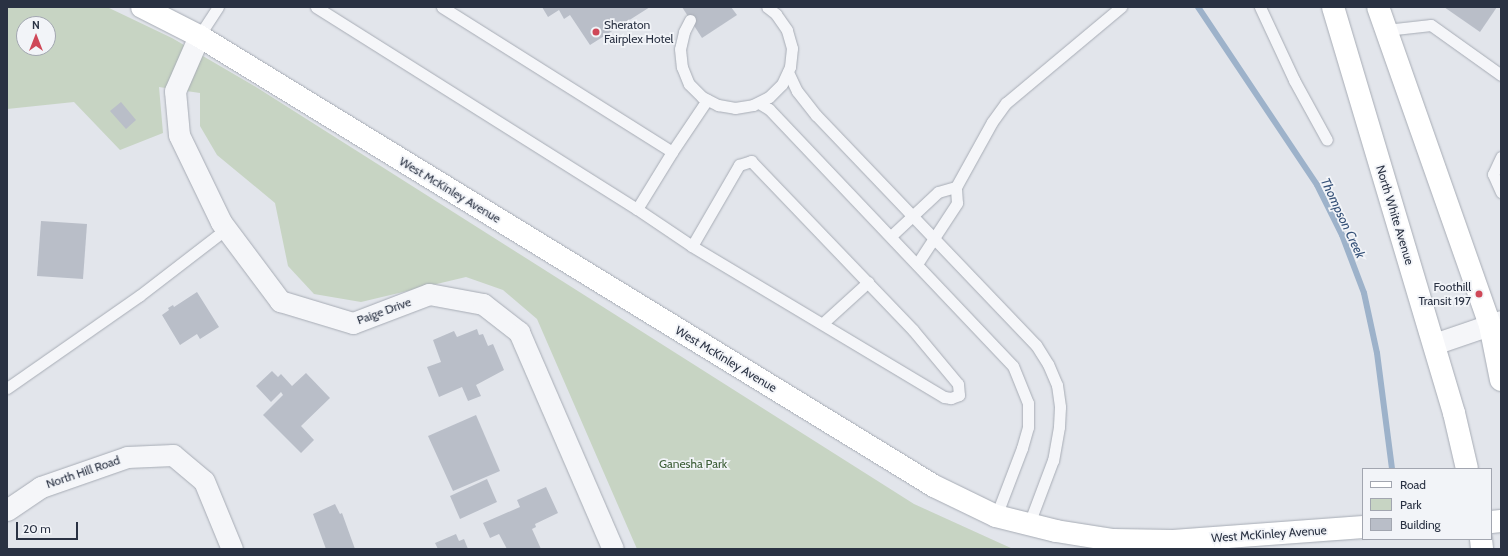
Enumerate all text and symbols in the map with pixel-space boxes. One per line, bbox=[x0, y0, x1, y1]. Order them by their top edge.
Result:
north arrow bbox=[16, 16, 56, 56]
text: N bbox=[32, 18, 40, 32]
place label: Sheraton Fairplex Hotel bbox=[604, 18, 673, 46]
marker: Sheraton Fairplex Hotel bbox=[591, 27, 601, 37]
street label: West McKinley Avenue bbox=[397, 154, 503, 226]
street label: North White Avenue bbox=[1373, 164, 1417, 266]
water label: Thompson Creek bbox=[1318, 175, 1368, 261]
place label: Foothill Transit 197 bbox=[1418, 280, 1471, 308]
marker: Foothill Transit 197 bbox=[1474, 289, 1484, 299]
street label: Paige Drive bbox=[355, 295, 413, 327]
street label: West McKinley Avenue bbox=[673, 323, 779, 395]
street label: North Hill Road bbox=[44, 453, 122, 491]
park label: Ganesha Park bbox=[659, 457, 727, 471]
legend bbox=[1362, 468, 1492, 540]
text: Road bbox=[1400, 477, 1426, 492]
text: Park bbox=[1400, 497, 1422, 512]
scale bar bbox=[18, 514, 80, 540]
text: Building bbox=[1400, 517, 1441, 532]
text: 20 m bbox=[23, 521, 51, 536]
street label: West McKinley Avenue bbox=[1211, 523, 1327, 545]

